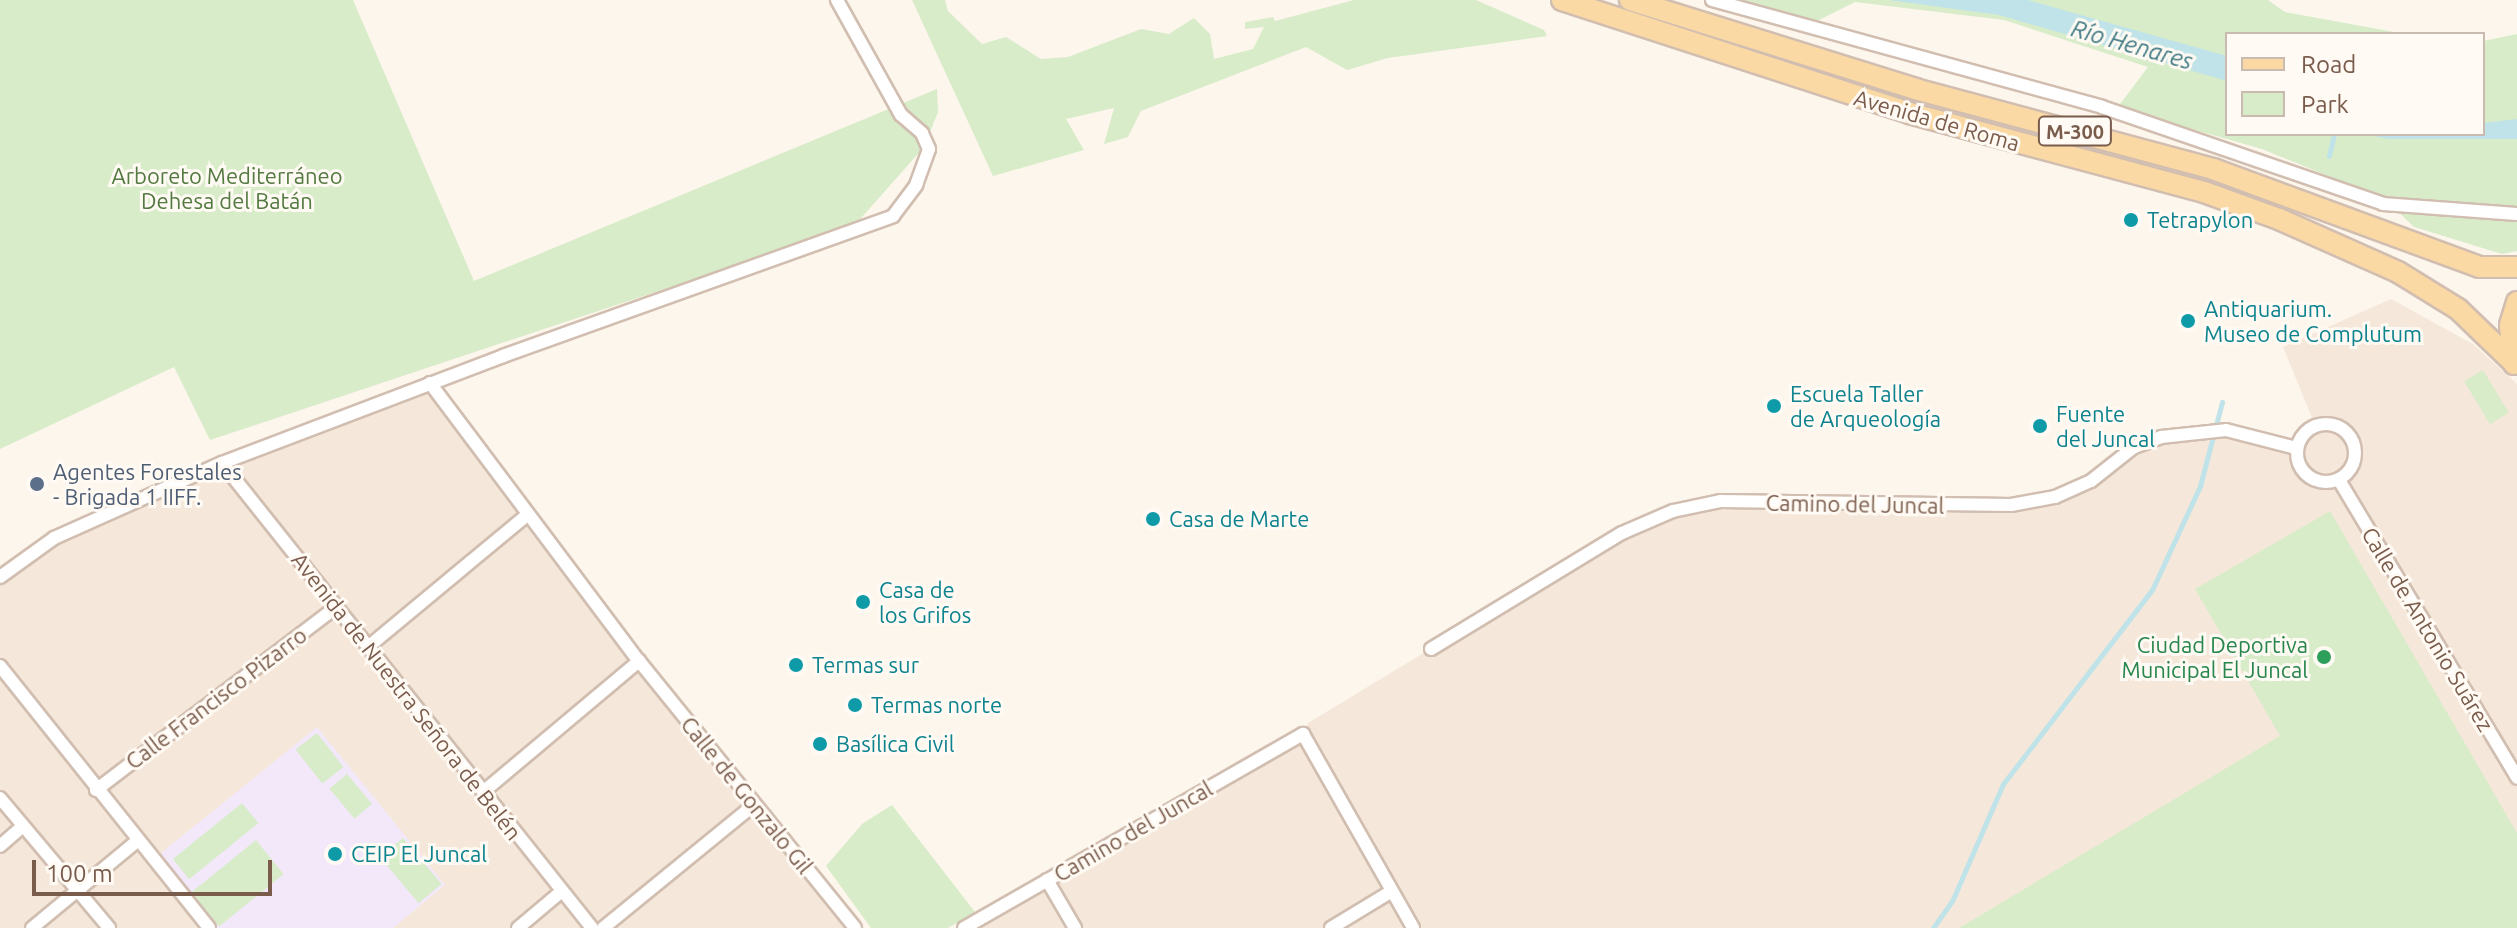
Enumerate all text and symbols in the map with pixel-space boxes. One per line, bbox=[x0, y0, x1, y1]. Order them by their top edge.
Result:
water label: Río Henares bbox=[2068, 14, 2196, 76]
legend bbox=[2225, 32, 2485, 136]
text: Road bbox=[2301, 51, 2356, 78]
street label: Avenida de Roma bbox=[1851, 84, 2023, 156]
text: Park bbox=[2301, 91, 2349, 118]
road number: M-300 bbox=[2037, 115, 2113, 147]
park label: Arboreto Mediterráneo Dehesa del Batán bbox=[111, 162, 343, 214]
place label: Tetrapylon bbox=[2147, 207, 2253, 233]
marker: Tetrapylon bbox=[2122, 211, 2140, 229]
place label: Antiquarium. Museo de Complutum bbox=[2204, 295, 2422, 346]
marker: Antiquarium. Museo de Complutum bbox=[2179, 312, 2197, 330]
place label: Escuela Taller de Arqueología bbox=[1790, 380, 1941, 432]
marker: Escuela Taller de Arqueología bbox=[1765, 397, 1783, 415]
place label: Fuente del Juncal bbox=[2056, 400, 2155, 452]
marker: Fuente del Juncal bbox=[2031, 417, 2049, 435]
place label: Agentes Forestales - Brigada 1 IIFF. bbox=[53, 458, 242, 510]
marker: Agentes Forestales - Brigada 1 IIFF. bbox=[28, 475, 46, 493]
street label: Camino del Juncal bbox=[1765, 489, 1945, 519]
place label: Casa de Marte bbox=[1169, 506, 1309, 532]
marker: Casa de Marte bbox=[1144, 510, 1162, 528]
street label: Calle de Antonio Suárez bbox=[2357, 522, 2499, 736]
street label: Avenida de Nuestra Señora de Belén bbox=[286, 547, 528, 845]
place label: Casa de los Grifos bbox=[879, 576, 971, 628]
marker: Casa de los Grifos bbox=[854, 593, 872, 611]
street label: Calle Francisco Pizarro bbox=[120, 621, 312, 775]
place label: Ciudad Deportiva Municipal El Juncal bbox=[2122, 631, 2308, 682]
marker: Ciudad Deportiva Municipal El Juncal bbox=[2315, 648, 2333, 666]
place label: Termas sur bbox=[812, 652, 919, 678]
marker: Termas sur bbox=[787, 656, 805, 674]
place label: Termas norte bbox=[871, 692, 1002, 718]
marker: Termas norte bbox=[846, 696, 864, 714]
street label: Calle de Gonzalo Gil bbox=[676, 711, 818, 879]
place label: Basílica Civil bbox=[836, 731, 954, 757]
marker: Basílica Civil bbox=[811, 735, 829, 753]
street label: Camino del Juncal bbox=[1049, 775, 1217, 887]
place label: CEIP El Juncal bbox=[351, 841, 487, 867]
scale bar bbox=[36, 844, 276, 894]
marker: CEIP El Juncal bbox=[326, 845, 344, 863]
text: 100 m bbox=[46, 860, 113, 887]

